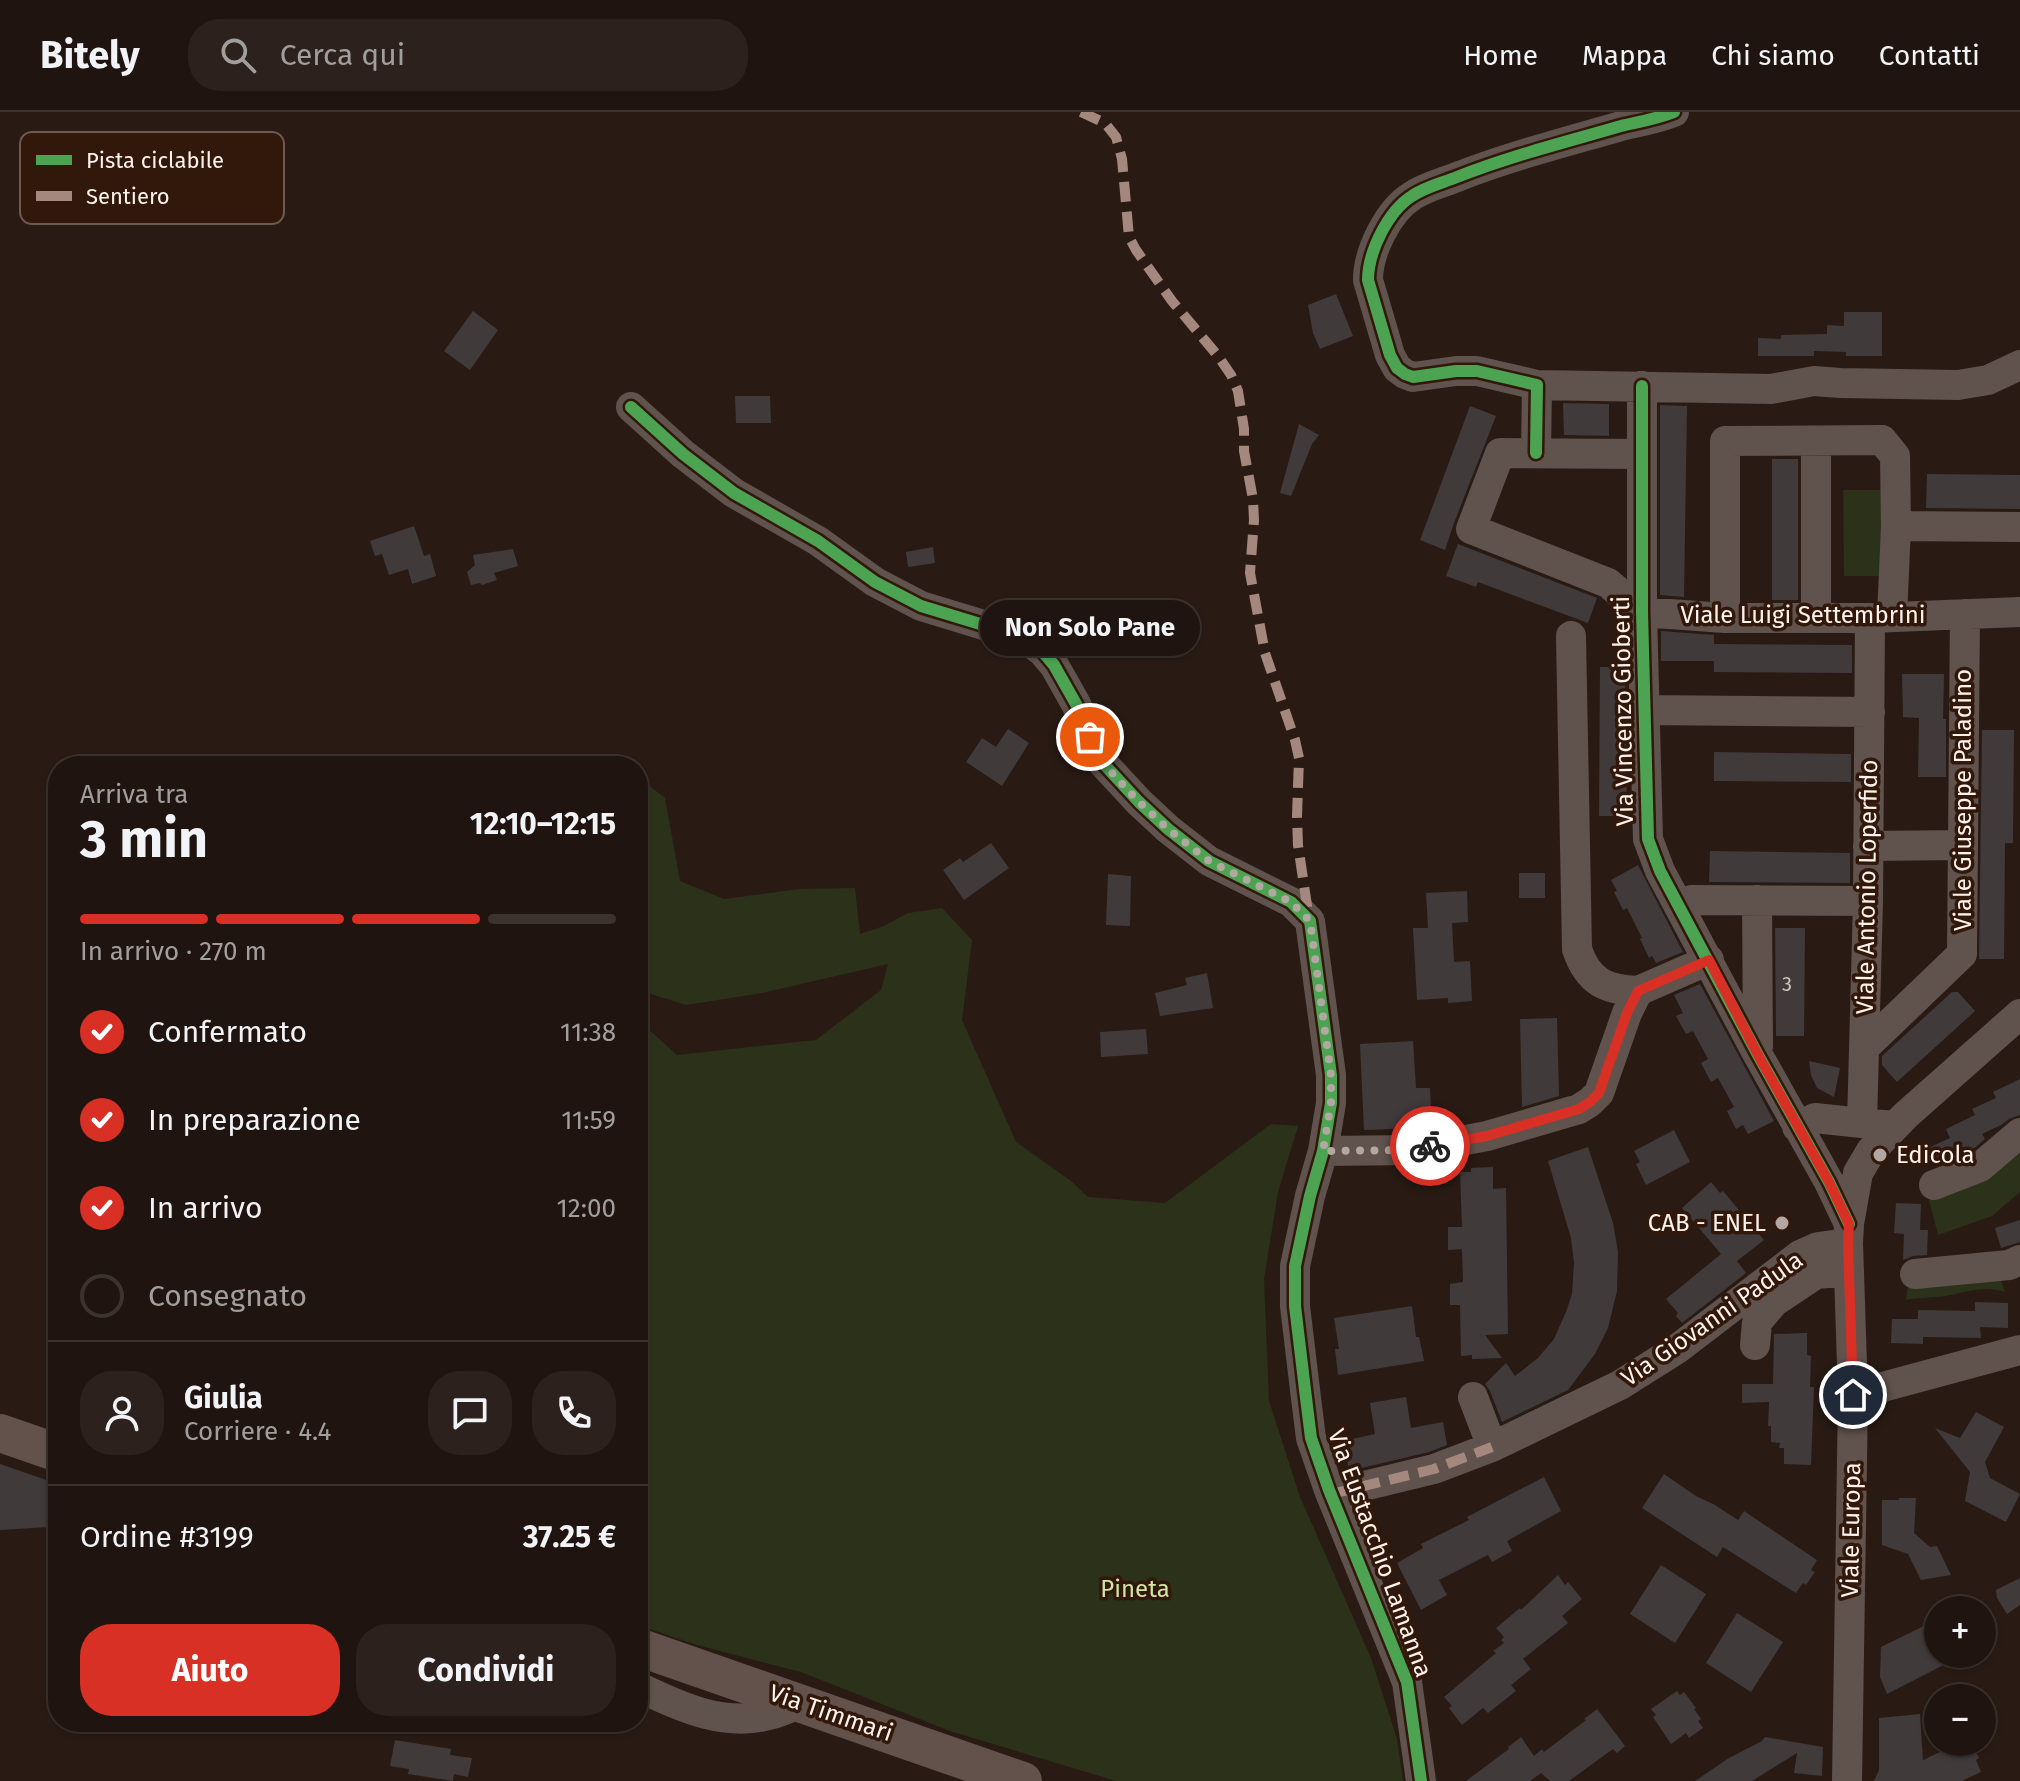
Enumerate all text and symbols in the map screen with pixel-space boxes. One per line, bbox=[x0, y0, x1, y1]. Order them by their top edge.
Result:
search box bbox=[188, 19, 748, 91]
text: Bitely bbox=[40, 32, 140, 78]
icon: search bbox=[216, 33, 260, 77]
text: Cerca qui bbox=[280, 37, 405, 73]
text: Home bbox=[1463, 39, 1538, 72]
text: Mappa bbox=[1582, 39, 1667, 72]
text: Chi siamo bbox=[1711, 39, 1835, 72]
text: Contatti bbox=[1879, 39, 1980, 72]
legend bbox=[20, 132, 284, 224]
text: Pista ciclabile bbox=[86, 147, 224, 174]
text: Sentiero bbox=[86, 183, 170, 210]
street label: Via Vincenzo Gioberti bbox=[1607, 596, 1639, 826]
callout: Non Solo Pane bbox=[980, 601, 1200, 657]
street label: Viale Luigi Settembrini bbox=[1680, 601, 1926, 629]
text: Non Solo Pane bbox=[1005, 612, 1175, 643]
street label: Viale Giuseppe Paladino bbox=[1949, 669, 1977, 931]
pin bbox=[1056, 703, 1124, 771]
icon: bag bbox=[1068, 715, 1112, 759]
street label: Viale Antonio Loperfido bbox=[1851, 759, 1883, 1015]
text: Arriva tra bbox=[80, 779, 188, 810]
text: 12:10–12:15 bbox=[470, 806, 616, 842]
text: 3 min bbox=[80, 808, 208, 871]
text: In arrivo · 270 m bbox=[80, 936, 267, 967]
house number: 3 bbox=[1782, 972, 1792, 996]
icon: check bbox=[80, 1010, 124, 1054]
text: Confermato bbox=[148, 1014, 307, 1050]
text: 11:38 bbox=[560, 1017, 616, 1048]
icon: check bbox=[80, 1098, 124, 1142]
text: In preparazione bbox=[148, 1102, 361, 1138]
text: 11:59 bbox=[561, 1105, 616, 1136]
courier bbox=[1390, 1106, 1470, 1186]
icon: bike bbox=[1408, 1124, 1452, 1168]
place label: Edicola bbox=[1896, 1141, 1974, 1169]
marker: Edicola bbox=[1871, 1146, 1889, 1164]
icon: check bbox=[80, 1186, 124, 1230]
text: In arrivo bbox=[148, 1190, 262, 1226]
text: 12:00 bbox=[557, 1193, 616, 1224]
place label: CAB - ENEL bbox=[1648, 1209, 1766, 1237]
marker: CAB - ENEL bbox=[1773, 1214, 1791, 1232]
street label: Via Giovanni Padula bbox=[1616, 1246, 1808, 1392]
text: Consegnato bbox=[148, 1278, 307, 1314]
pin bbox=[1819, 1361, 1887, 1429]
button: person bbox=[80, 1371, 164, 1455]
button: chat bbox=[428, 1371, 512, 1455]
button: phone bbox=[532, 1371, 616, 1455]
icon: home bbox=[1831, 1373, 1875, 1417]
text: Giulia bbox=[184, 1380, 263, 1416]
text: Corriere · 4.4 bbox=[184, 1416, 331, 1447]
street label: Via Eustacchio Lamanna bbox=[1322, 1425, 1438, 1681]
street label: Viale Europa bbox=[1836, 1462, 1866, 1598]
text: Ordine #3199 bbox=[80, 1519, 254, 1555]
text: 37.25 € bbox=[523, 1519, 616, 1555]
park label: Pineta bbox=[1100, 1575, 1170, 1603]
map controls bbox=[1924, 1596, 1996, 1756]
button: + bbox=[1924, 1596, 1996, 1668]
button: Aiuto bbox=[80, 1624, 340, 1716]
button: Condividi bbox=[356, 1624, 616, 1716]
street label: Via Timmari bbox=[765, 1679, 897, 1747]
button: − bbox=[1924, 1684, 1996, 1756]

